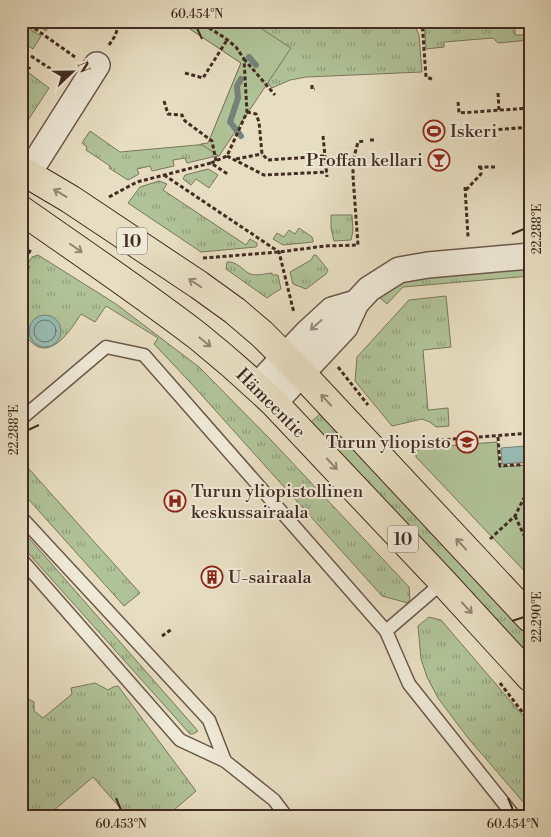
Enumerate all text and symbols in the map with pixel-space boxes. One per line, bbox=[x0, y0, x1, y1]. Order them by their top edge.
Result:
text: 60.454°N bbox=[171, 7, 223, 22]
north arrow bbox=[48, 48, 98, 98]
text: N bbox=[73, 59, 94, 76]
sports icon: Iskeri bbox=[422, 119, 446, 143]
place label: Iskeri bbox=[450, 120, 497, 143]
bar icon: Proffan kellari bbox=[427, 148, 451, 172]
place label: Proffan kellari bbox=[306, 149, 423, 172]
one-way arrow bbox=[53, 188, 67, 198]
text: 22.288°E bbox=[530, 204, 545, 254]
road number: 10 bbox=[117, 228, 147, 255]
one-way arrow bbox=[68, 243, 82, 253]
one-way arrow bbox=[189, 278, 203, 288]
one-way arrow bbox=[310, 319, 323, 330]
one-way arrow bbox=[198, 337, 211, 348]
street label: Hämeentie bbox=[231, 364, 310, 443]
one-way arrow bbox=[320, 393, 332, 406]
text: 22.288°E bbox=[7, 405, 22, 455]
school or university icon: Turun yliopisto bbox=[455, 430, 479, 454]
place label: Turun yliopisto bbox=[326, 431, 451, 454]
one-way arrow bbox=[326, 458, 338, 470]
place label: Turun yliopistollinen keskussairaala bbox=[191, 480, 364, 524]
hospital icon: Turun yliopistollinen keskussairaala bbox=[163, 489, 187, 513]
road number: 10 bbox=[388, 526, 418, 552]
one-way arrow bbox=[455, 538, 467, 551]
building icon: U-sairaala bbox=[200, 565, 224, 589]
place label: U-sairaala bbox=[228, 566, 313, 589]
text: 22.290°E bbox=[530, 591, 545, 643]
one-way arrow bbox=[461, 602, 473, 615]
text: 60.453°N bbox=[95, 817, 147, 832]
text: 60.454°N bbox=[487, 817, 539, 832]

